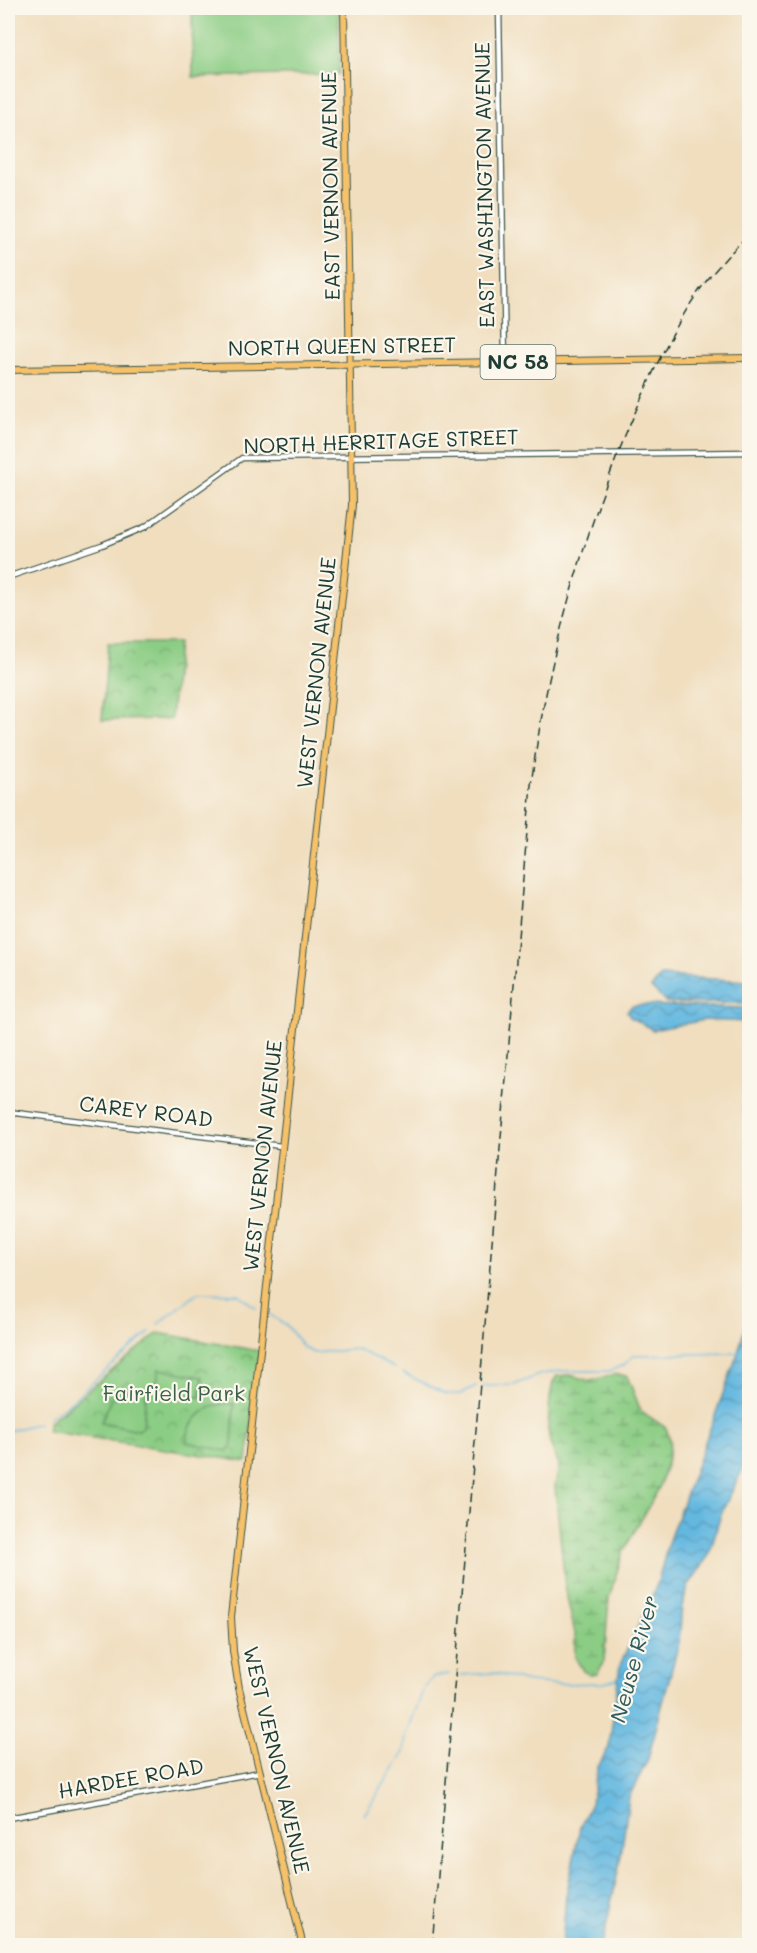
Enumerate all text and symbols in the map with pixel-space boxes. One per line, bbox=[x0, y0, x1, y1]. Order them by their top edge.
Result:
street label: EAST WASHINGTON AVENUE bbox=[468, 42, 499, 328]
street label: EAST VERNON AVENUE bbox=[314, 72, 345, 301]
street label: NORTH QUEEN STREET bbox=[228, 330, 456, 361]
road number: NC 58 bbox=[480, 345, 556, 379]
street label: NORTH HERRITAGE STREET bbox=[243, 422, 519, 459]
street label: WEST VERNON AVENUE bbox=[290, 556, 341, 790]
street label: WEST VERNON AVENUE bbox=[236, 1039, 287, 1273]
street label: CAREY ROAD bbox=[78, 1089, 215, 1132]
park label: Fairfield Park bbox=[103, 1379, 245, 1406]
water label: Neuse River bbox=[603, 1592, 664, 1726]
street label: WEST VERNON AVENUE bbox=[238, 1643, 317, 1876]
street label: HARDEE ROAD bbox=[56, 1751, 206, 1804]

